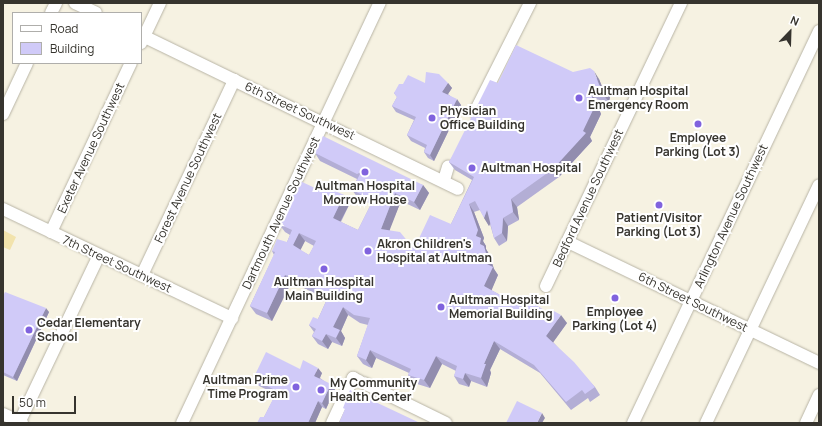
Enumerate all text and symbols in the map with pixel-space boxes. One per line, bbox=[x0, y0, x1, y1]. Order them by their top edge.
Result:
legend bbox=[12, 12, 142, 64]
north arrow bbox=[770, 12, 810, 52]
text: N bbox=[788, 12, 801, 29]
text: Road bbox=[50, 20, 78, 37]
text: Building bbox=[50, 40, 94, 57]
street label: 6th Street Southwest bbox=[243, 79, 357, 143]
street label: Exeter Avenue Southwest bbox=[54, 80, 128, 216]
place label: Aultman Hospital Emergency Room bbox=[588, 84, 689, 112]
marker: Aultman Hospital Emergency Room bbox=[573, 92, 585, 104]
place label: Physician Office Building bbox=[440, 104, 525, 132]
street label: Forest Avenue Southwest bbox=[152, 111, 224, 245]
marker: Physician Office Building bbox=[427, 113, 437, 123]
marker: Employee Parking (Lot 3) bbox=[693, 119, 703, 129]
street label: Bedford Avenue Southwest bbox=[550, 127, 626, 269]
place label: Employee Parking (Lot 3) bbox=[655, 131, 741, 159]
street label: Dartmouth Avenue Southwest bbox=[239, 134, 323, 292]
street label: Arlington Avenue Southwest bbox=[691, 142, 771, 290]
place label: Aultman Hospital bbox=[481, 161, 581, 175]
marker: Aultman Hospital bbox=[466, 162, 478, 174]
marker: Aultman Hospital Morrow House bbox=[360, 167, 370, 177]
place label: Aultman Hospital Morrow House bbox=[315, 179, 415, 207]
marker: Patient/Visitor Parking (Lot 3) bbox=[654, 200, 664, 210]
place label: Patient/Visitor Parking (Lot 3) bbox=[616, 211, 702, 239]
street label: 7th Street Southwest bbox=[60, 232, 174, 296]
place label: Akron Children's Hospital at Aultman bbox=[377, 237, 492, 265]
marker: Akron Children's Hospital at Aultman bbox=[362, 245, 374, 257]
marker: Aultman Hospital Main Building bbox=[319, 264, 329, 274]
street label: 6th Street Southwest bbox=[636, 269, 750, 335]
place label: Aultman Hospital Main Building bbox=[274, 275, 374, 303]
place label: Aultman Hospital Memorial Building bbox=[449, 293, 553, 321]
marker: Employee Parking (Lot 4) bbox=[610, 293, 620, 303]
marker: Aultman Hospital Memorial Building bbox=[436, 302, 446, 312]
place label: Employee Parking (Lot 4) bbox=[572, 305, 658, 333]
place label: Cedar Elementary School bbox=[37, 316, 141, 344]
marker: Cedar Elementary School bbox=[24, 325, 34, 335]
place label: Aultman Prime Time Program bbox=[203, 373, 288, 401]
place label: My Community Health Center bbox=[330, 376, 417, 404]
marker: Aultman Prime Time Program bbox=[291, 382, 301, 392]
marker: My Community Health Center bbox=[315, 384, 327, 396]
scale bar bbox=[14, 388, 78, 414]
text: 50 m bbox=[19, 394, 46, 411]

